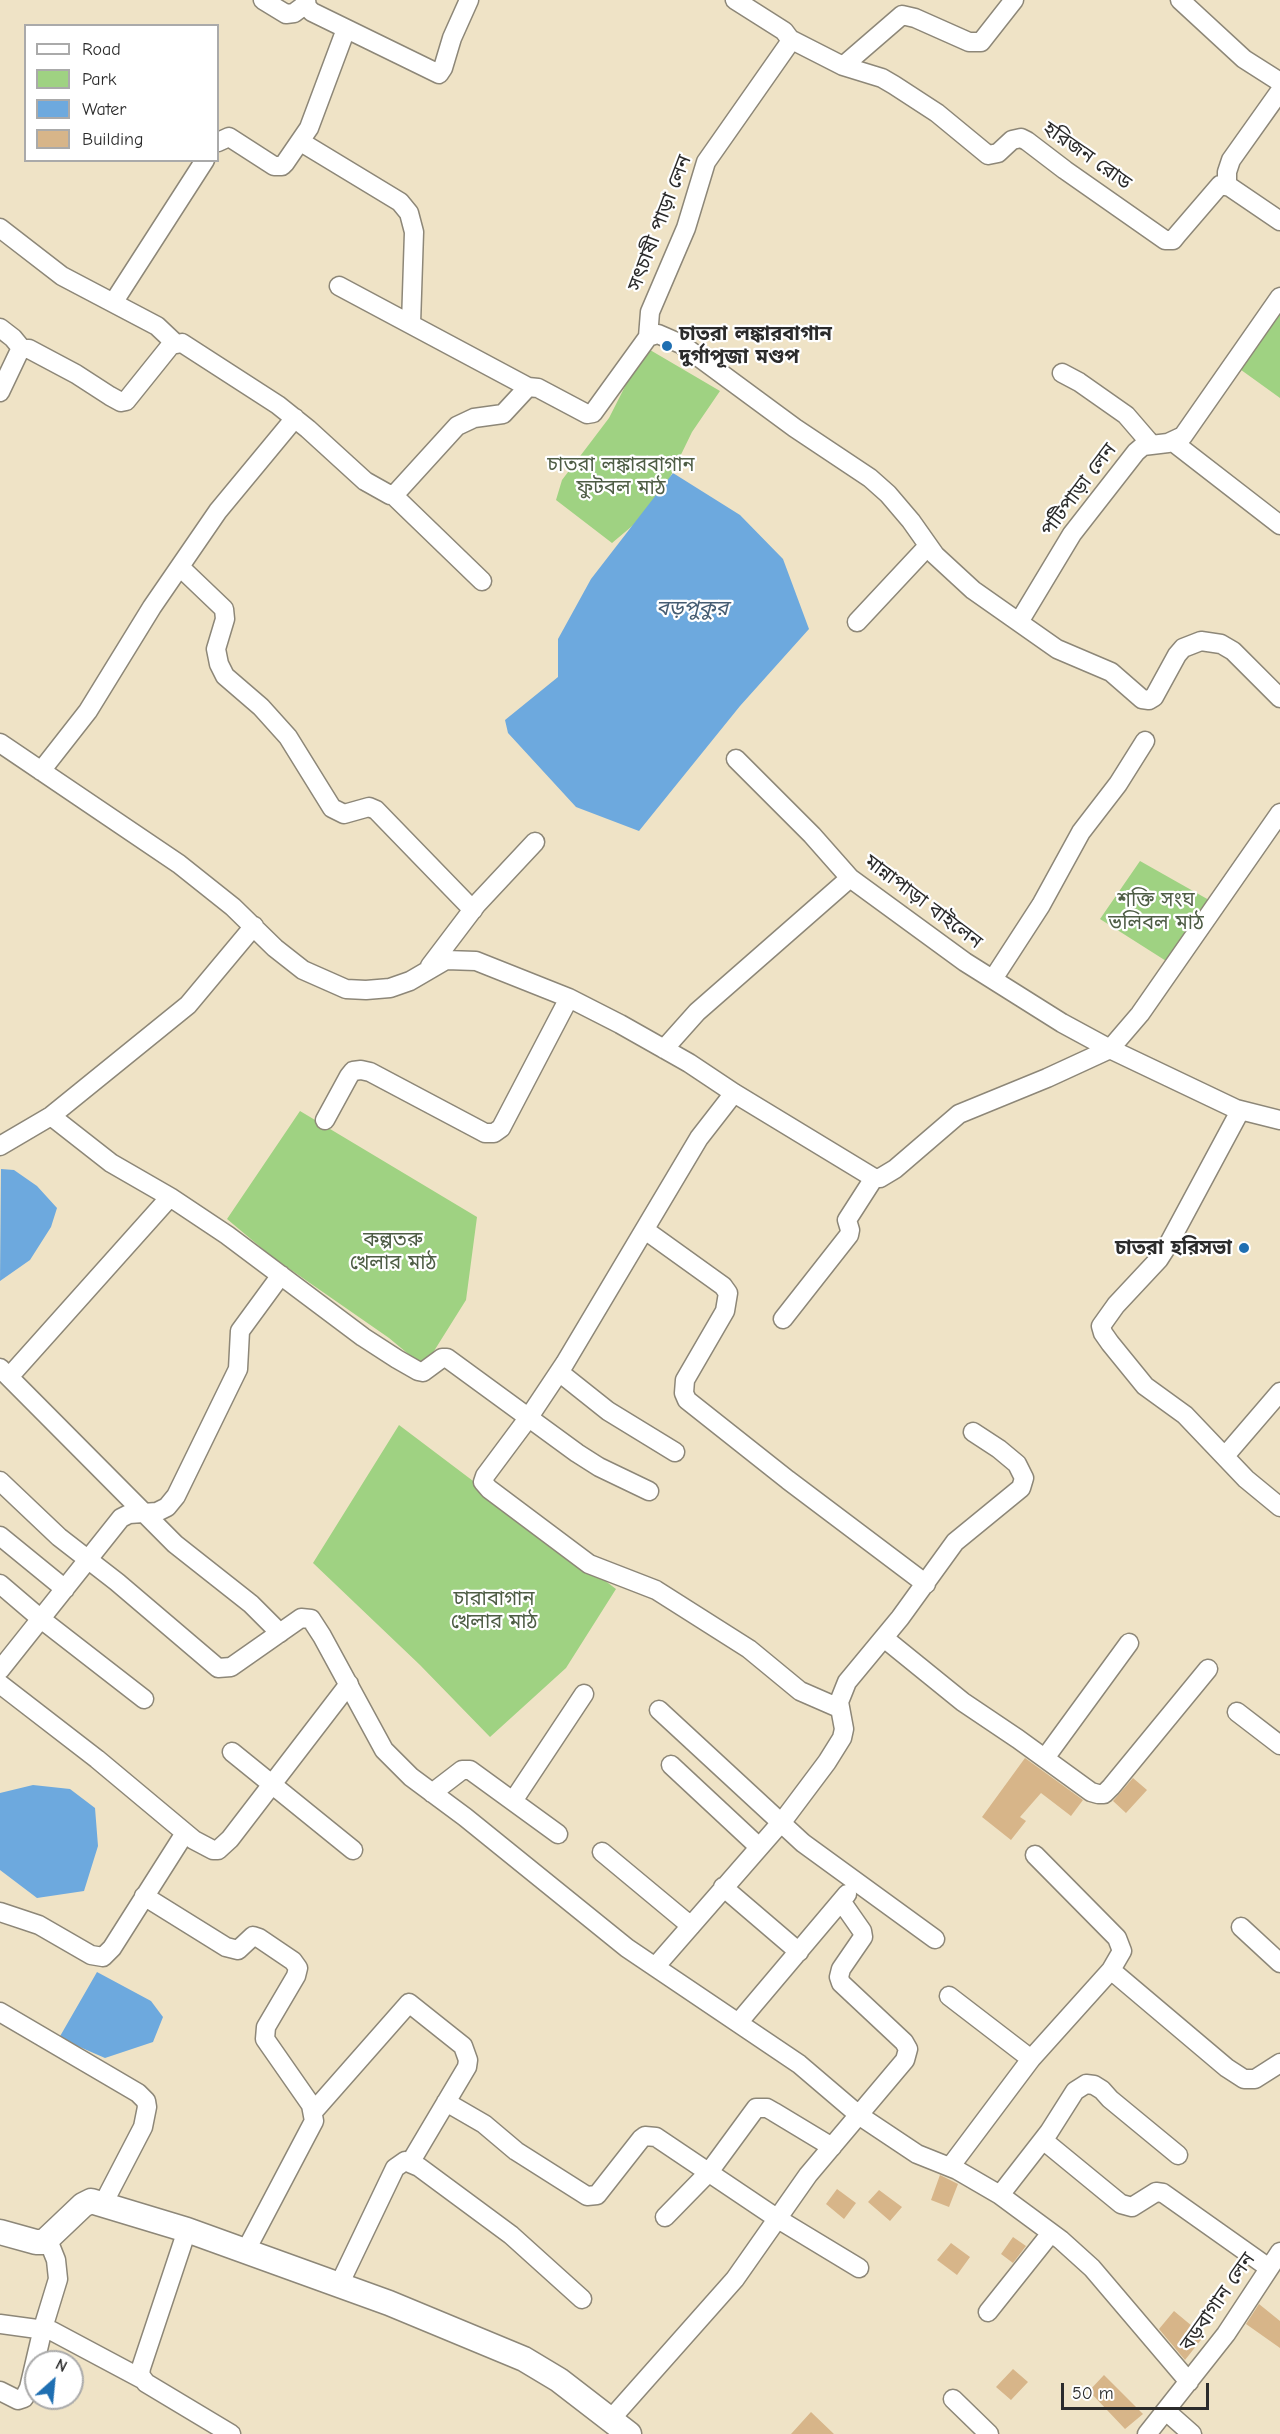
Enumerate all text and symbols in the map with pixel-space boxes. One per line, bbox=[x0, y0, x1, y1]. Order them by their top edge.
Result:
legend bbox=[24, 24, 219, 162]
text: Road bbox=[82, 39, 121, 60]
text: Park bbox=[82, 69, 116, 90]
text: Water bbox=[82, 99, 126, 120]
street label: হরিজন রোড bbox=[1038, 117, 1136, 195]
text: Building bbox=[82, 129, 144, 150]
street label: সৎচাষী পাড়া লেন bbox=[623, 152, 697, 294]
place label: চাতরা লঙ্কারবাগান দুর্গাপূজা মণ্ডপ bbox=[679, 322, 832, 369]
marker: চাতরা লঙ্কারবাগান দুর্গাপূজা মণ্ডপ bbox=[660, 339, 674, 353]
street label: পটিপাড়া লেন bbox=[1036, 439, 1122, 541]
park label: চাতরা লঙ্কারবাগান ফুটবল মাঠ bbox=[547, 453, 695, 500]
water label: বড়পুকুর bbox=[656, 596, 728, 622]
street label: মান্নাপাড়া বাইলেন bbox=[859, 850, 987, 954]
park label: শক্তি সংঘ ভলিবল মাঠ bbox=[1108, 888, 1204, 935]
park label: কল্পতরু খেলার মাঠ bbox=[350, 1228, 436, 1275]
place label: চাতরা হরিসভা bbox=[1115, 1236, 1232, 1260]
marker: চাতরা হরিসভা bbox=[1237, 1241, 1251, 1255]
park label: চারাবাগান খেলার মাঠ bbox=[451, 1587, 537, 1634]
street label: বড়বাগান লেন bbox=[1175, 2248, 1261, 2356]
north arrow bbox=[24, 2350, 84, 2410]
text: N bbox=[53, 2355, 70, 2376]
scale bar bbox=[1064, 2371, 1212, 2409]
text: 50 m bbox=[1072, 2383, 1114, 2404]

